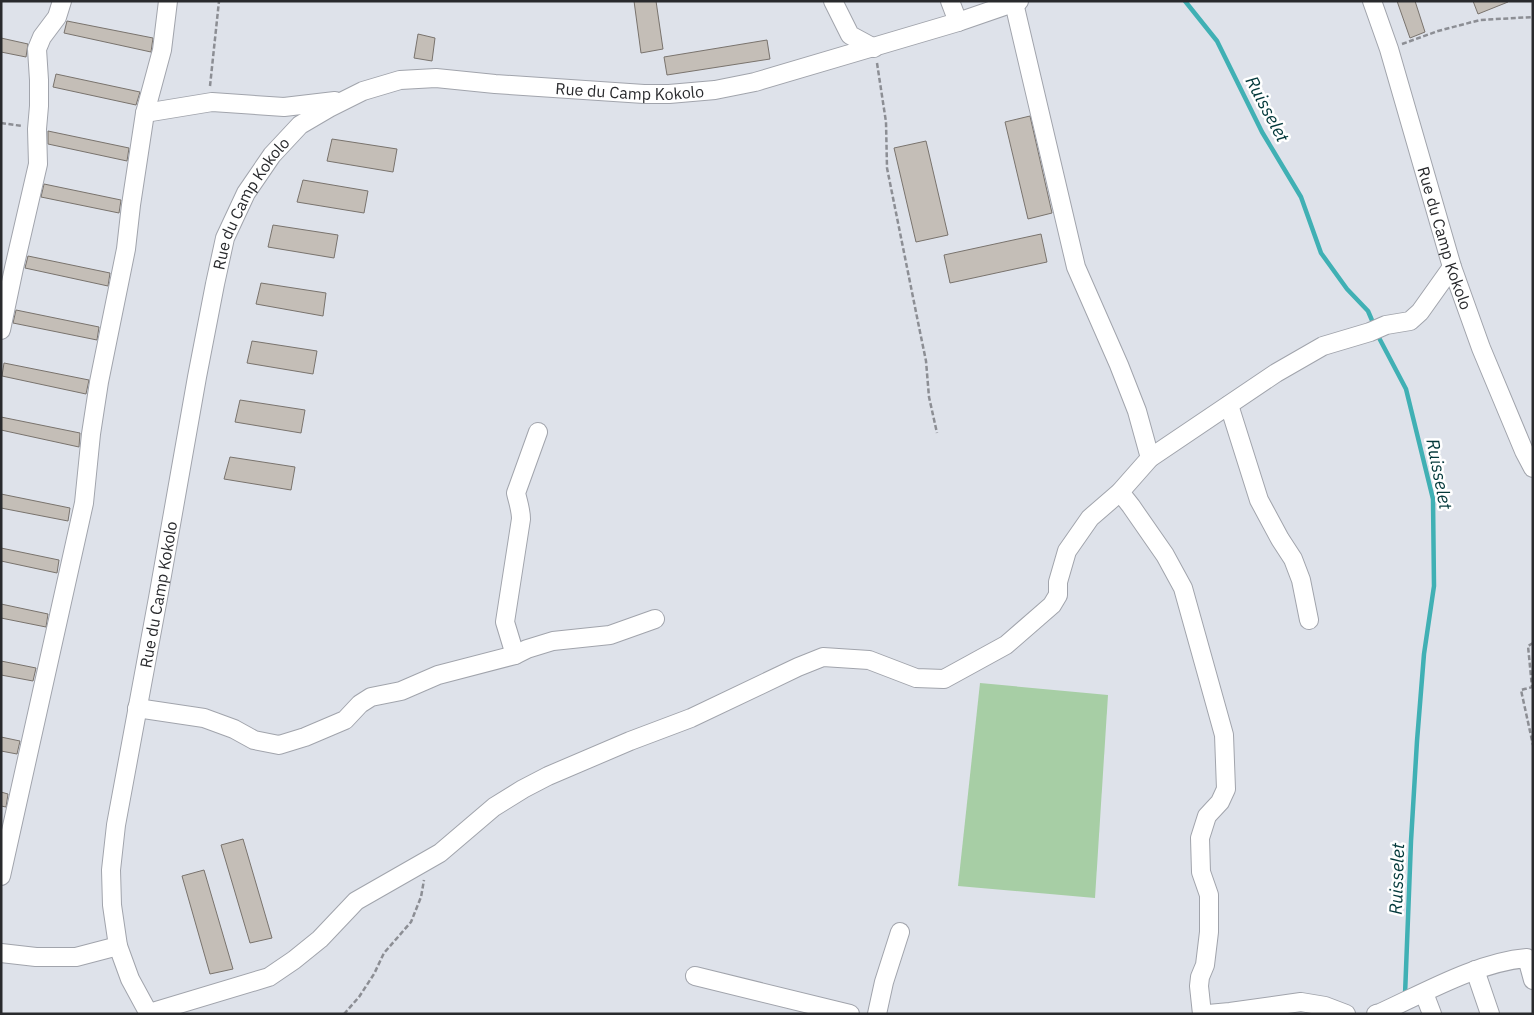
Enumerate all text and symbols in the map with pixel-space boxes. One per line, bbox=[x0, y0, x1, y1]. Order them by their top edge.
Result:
water label: Ruisselet bbox=[1241, 72, 1295, 147]
street label: Rue du Camp Kokolo bbox=[555, 78, 705, 104]
street label: Rue du Camp Kokolo bbox=[208, 133, 294, 272]
street label: Rue du Camp Kokolo bbox=[1413, 164, 1476, 312]
water label: Ruisselet bbox=[1421, 437, 1458, 512]
street label: Rue du Camp Kokolo bbox=[135, 520, 181, 670]
water label: Ruisselet bbox=[1384, 842, 1409, 915]

